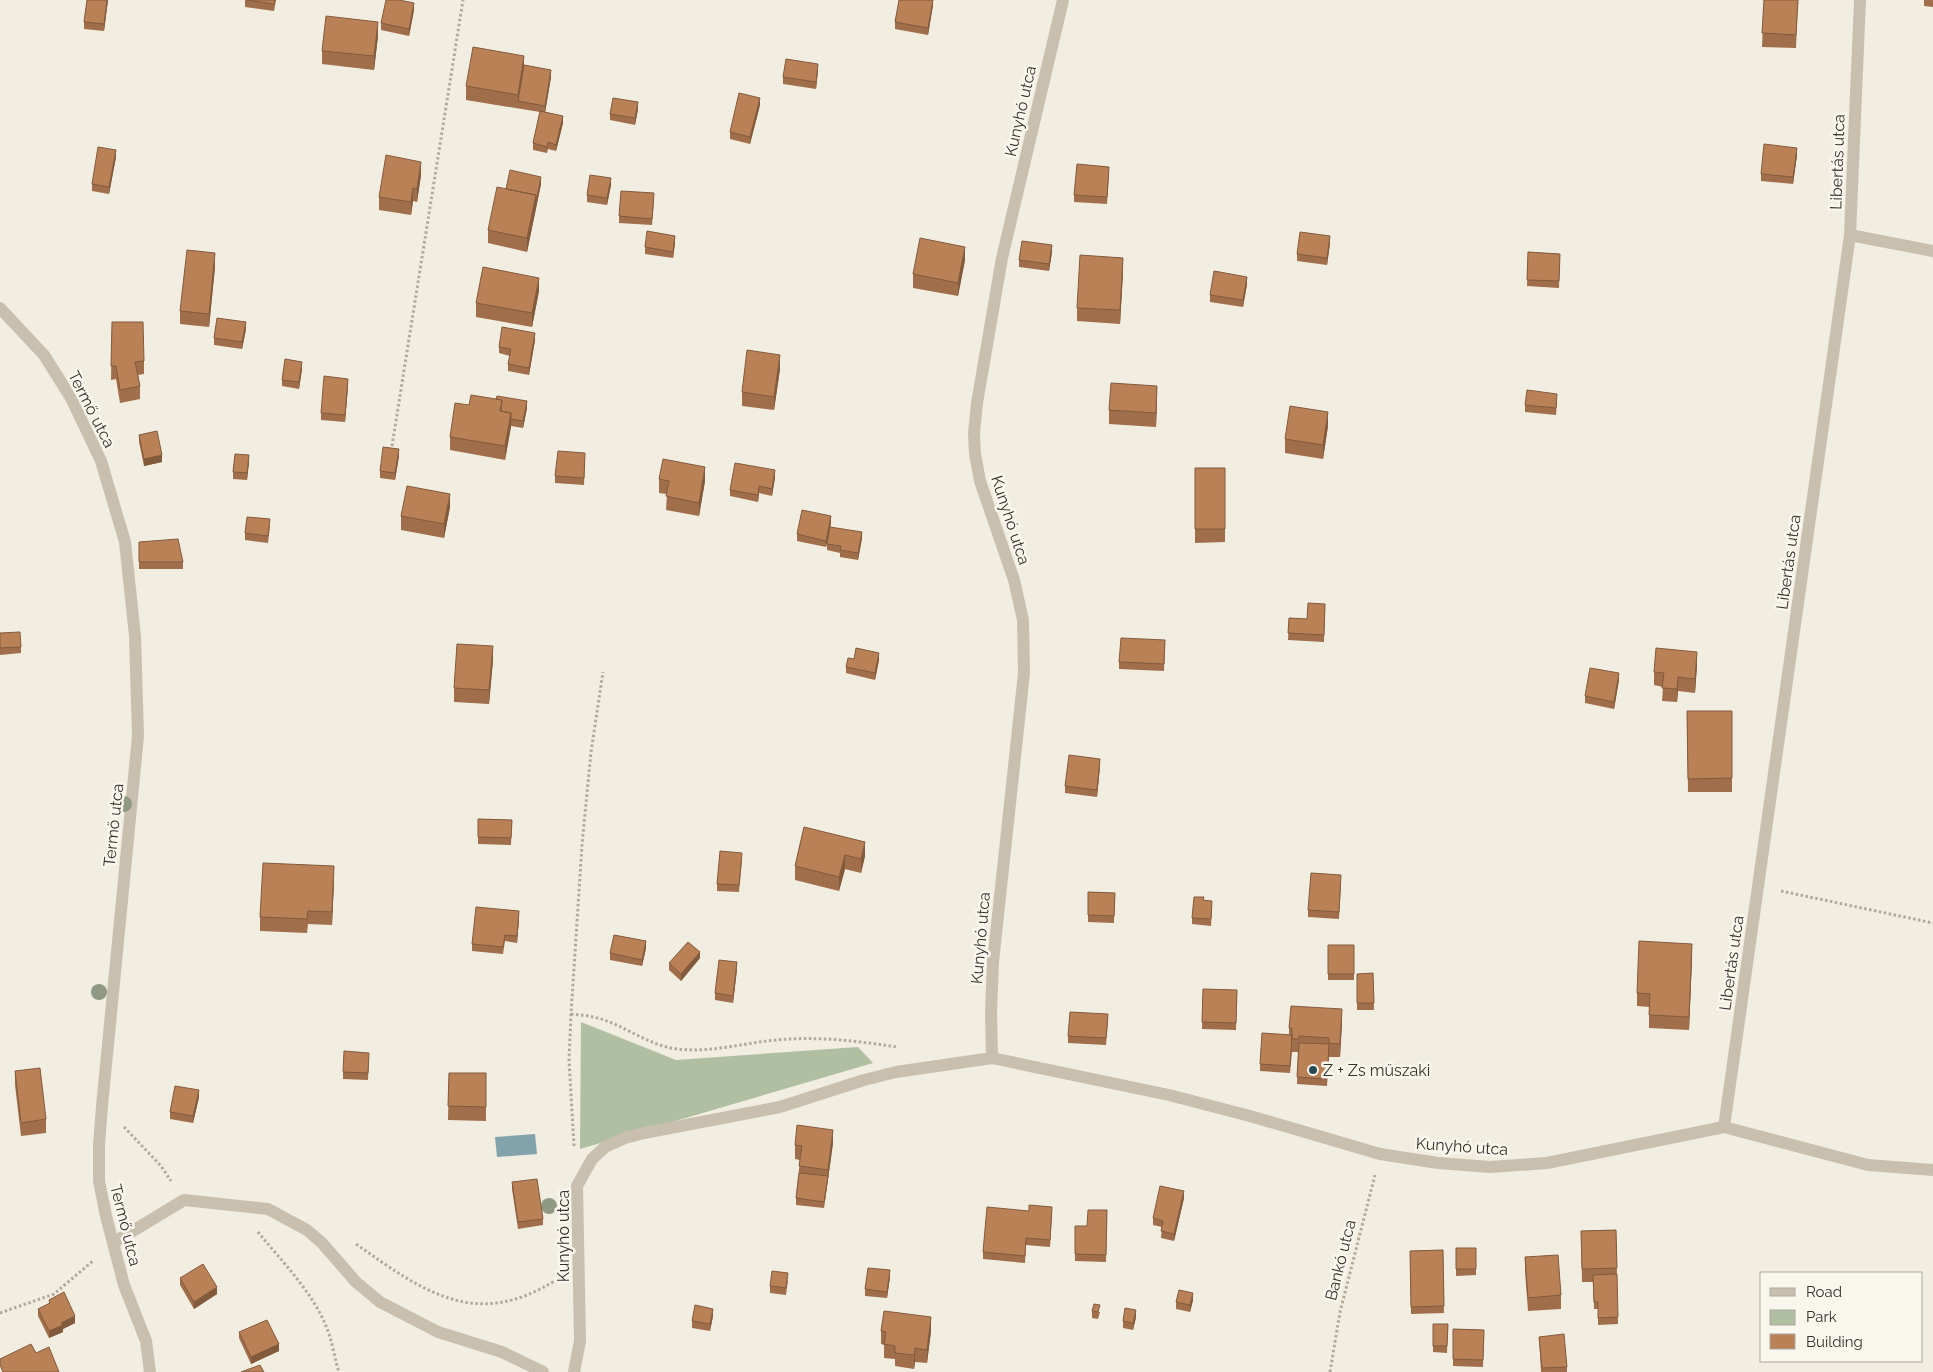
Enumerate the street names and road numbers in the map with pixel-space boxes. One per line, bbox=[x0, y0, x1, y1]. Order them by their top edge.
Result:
street label: Kunyhó utca bbox=[1001, 64, 1040, 158]
street label: Libertás utca bbox=[1826, 114, 1849, 210]
street label: Termő utca bbox=[64, 368, 119, 451]
street label: Kunyhó utca bbox=[987, 473, 1034, 567]
street label: Libertás utca bbox=[1772, 513, 1805, 611]
street label: Termő utca bbox=[100, 783, 127, 868]
street label: Kunyhó utca bbox=[967, 891, 994, 985]
street label: Libertás utca bbox=[1715, 914, 1748, 1012]
street label: Kunyhó utca bbox=[1415, 1134, 1509, 1159]
street label: Termő utca bbox=[106, 1182, 145, 1268]
street label: Kunyhó utca bbox=[554, 1190, 573, 1282]
street label: Bankó utca bbox=[1321, 1218, 1360, 1302]

